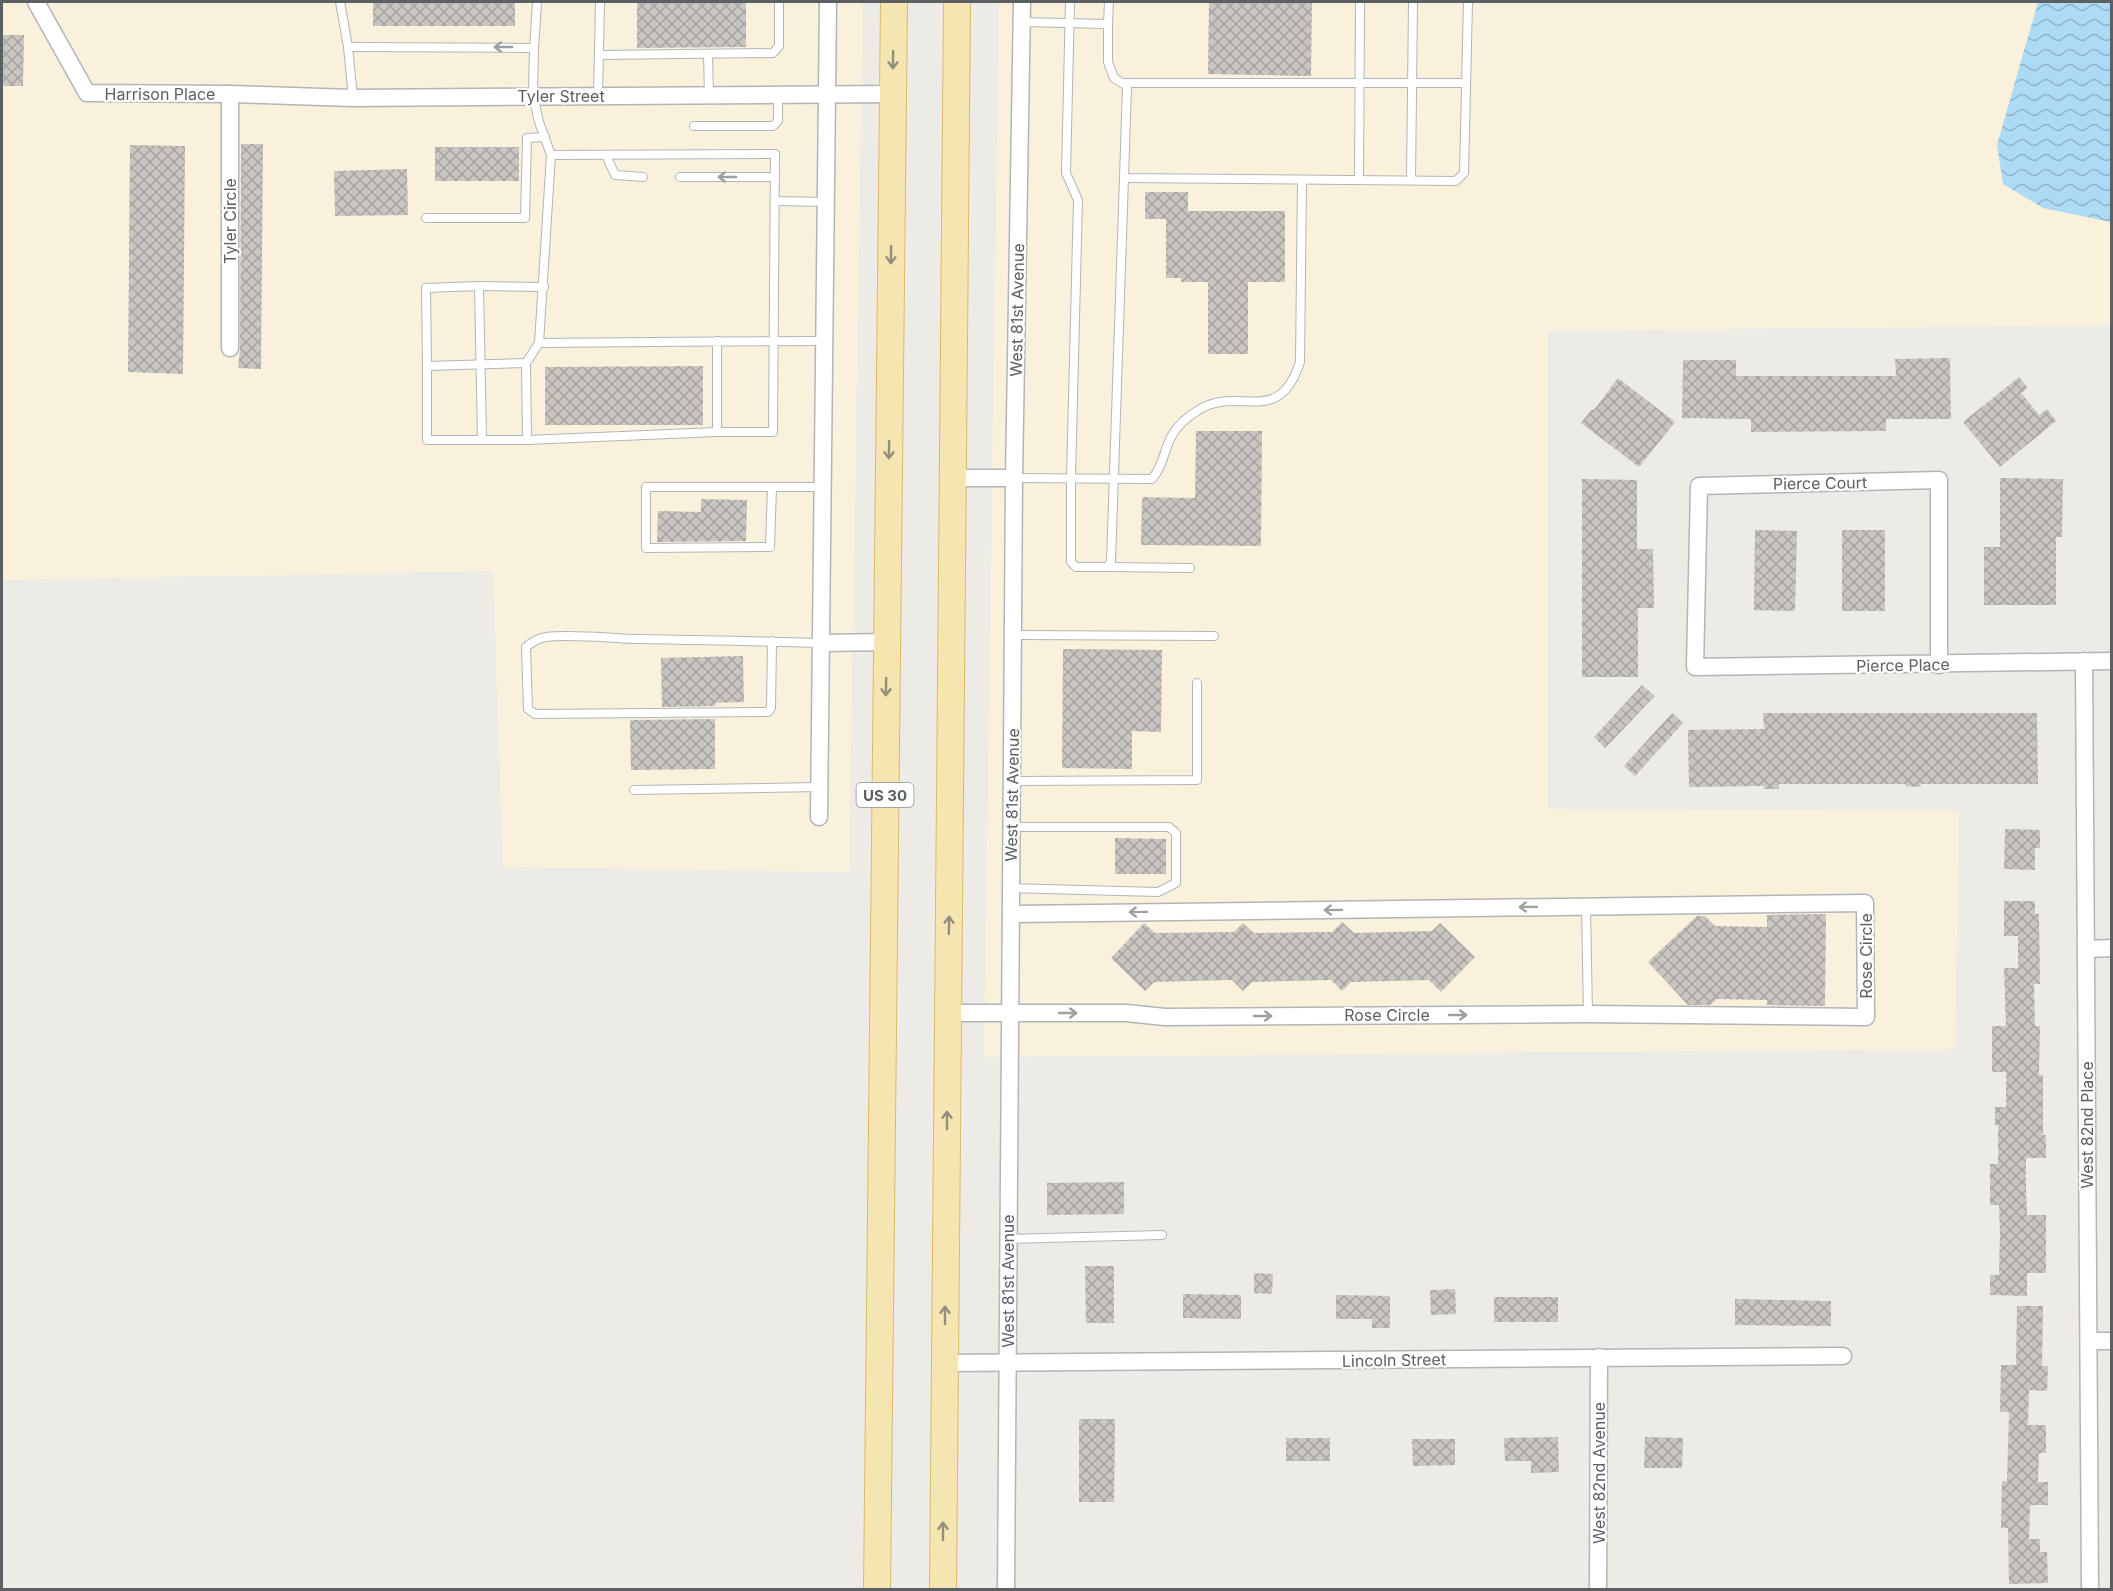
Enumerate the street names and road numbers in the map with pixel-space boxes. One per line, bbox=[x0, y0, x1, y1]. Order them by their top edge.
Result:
street label: Harrison Place bbox=[105, 84, 215, 104]
street label: Tyler Street bbox=[517, 86, 605, 106]
street label: Tyler Circle bbox=[220, 178, 240, 264]
street label: West 81st Avenue bbox=[1006, 243, 1028, 377]
street label: Pierce Court bbox=[1773, 472, 1867, 494]
street label: Pierce Place bbox=[1856, 654, 1950, 676]
street label: West 81st Avenue bbox=[1001, 728, 1023, 862]
road number: US 30 bbox=[856, 783, 914, 807]
street label: Rose Circle bbox=[1856, 913, 1876, 999]
street label: Rose Circle bbox=[1344, 1005, 1430, 1025]
street label: West 82nd Place bbox=[2077, 1061, 2097, 1189]
street label: West 81st Avenue bbox=[998, 1214, 1018, 1348]
street label: Lincoln Street bbox=[1342, 1349, 1446, 1371]
street label: West 82nd Avenue bbox=[1589, 1402, 1609, 1544]

